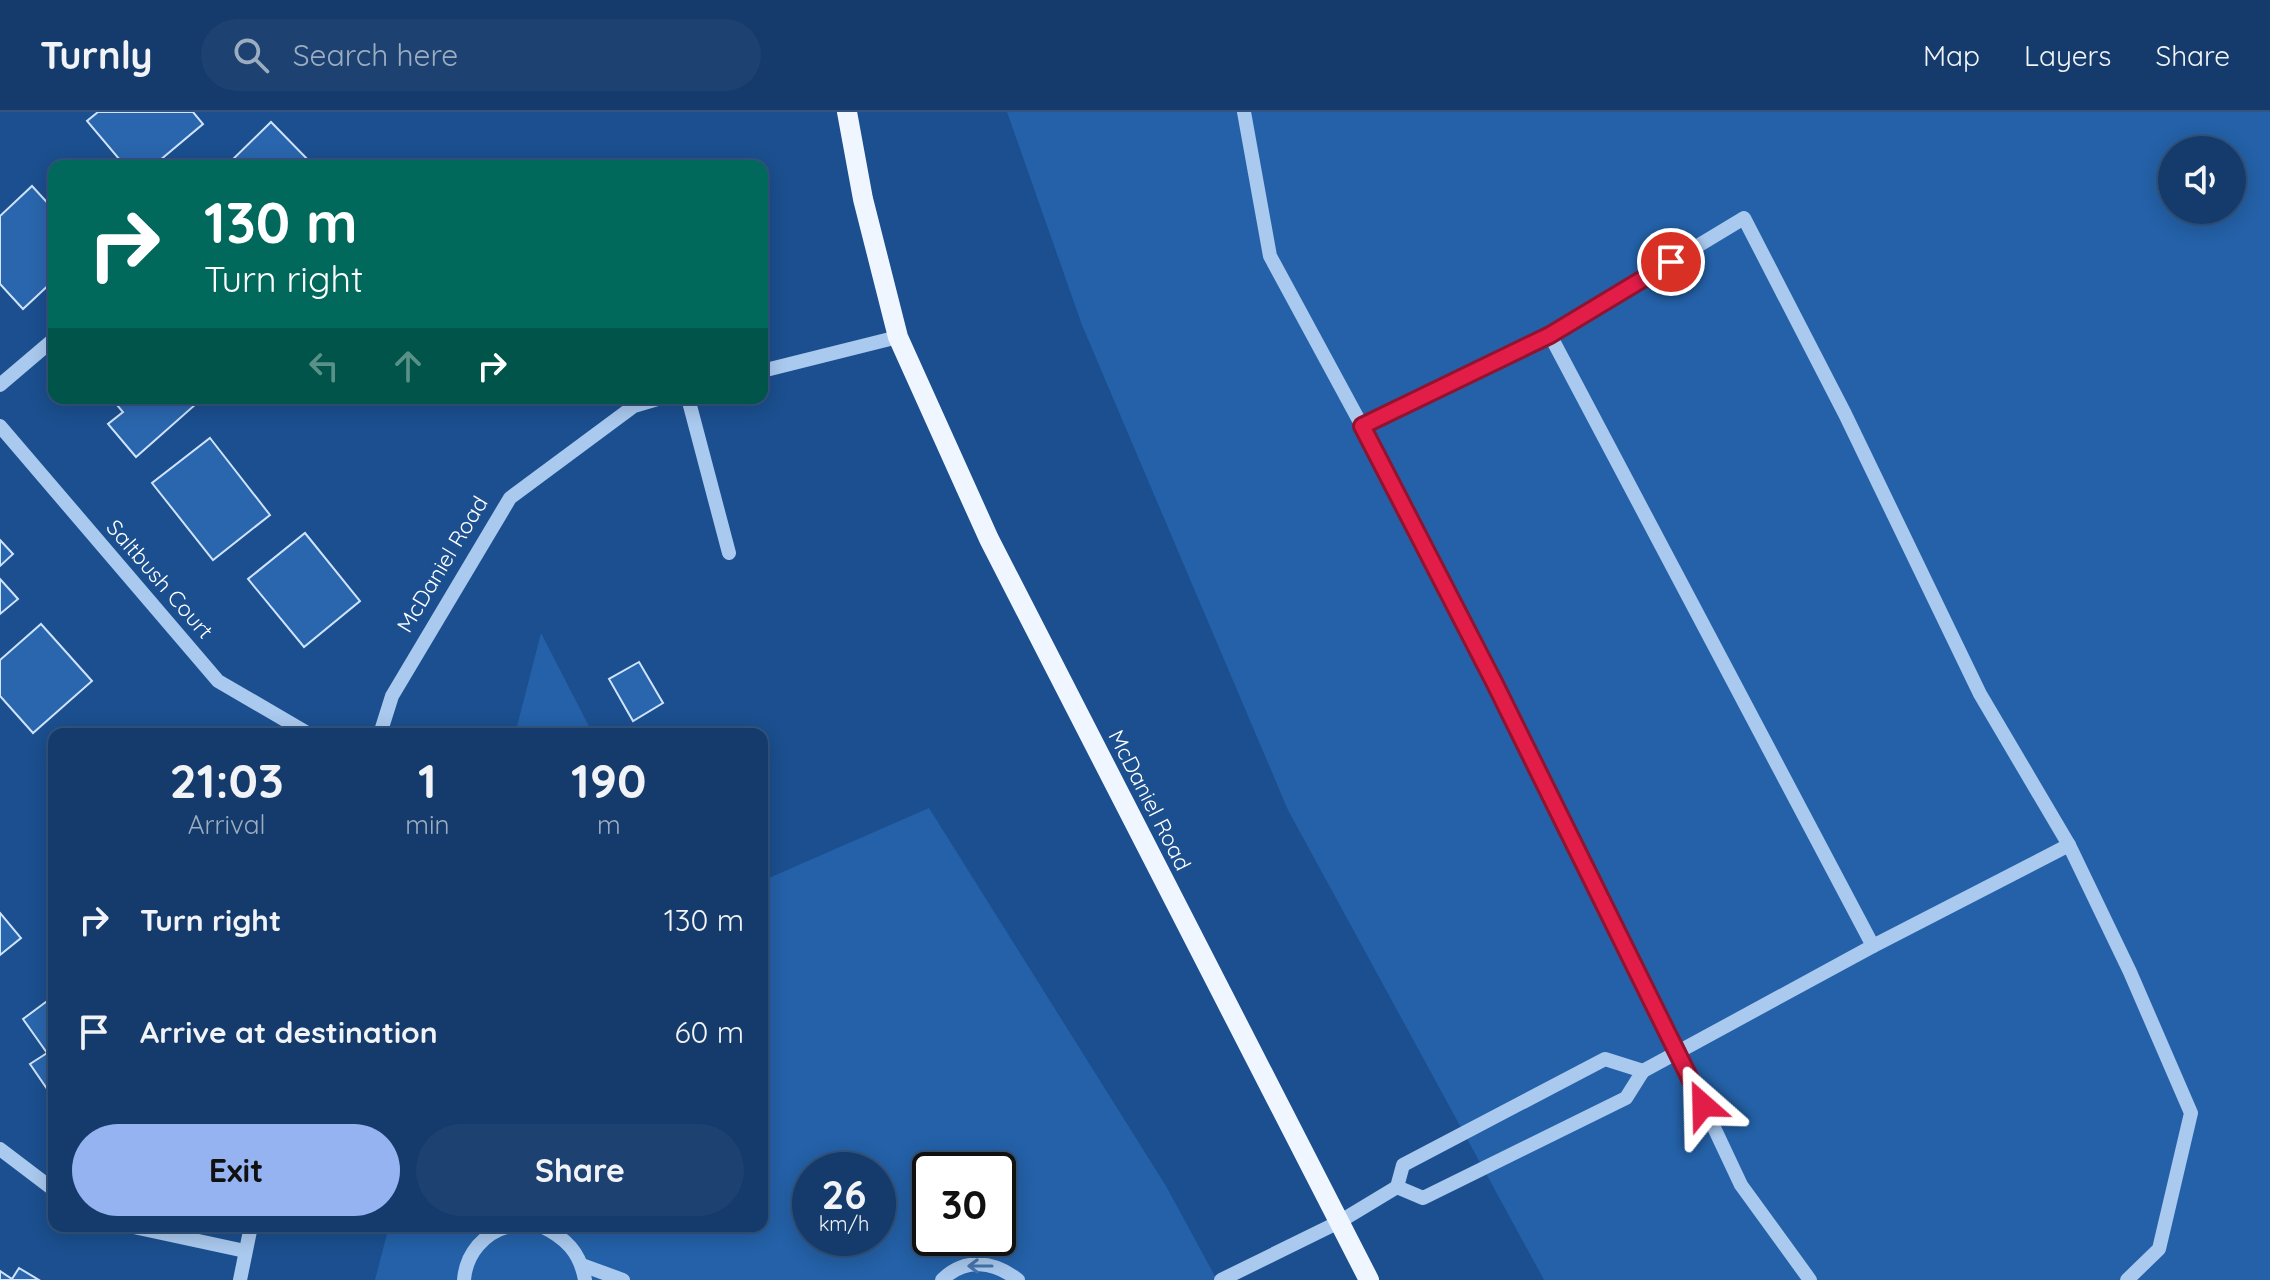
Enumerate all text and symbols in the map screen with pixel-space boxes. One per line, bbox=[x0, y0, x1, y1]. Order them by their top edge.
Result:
search box bbox=[201, 19, 761, 91]
text: Turnly bbox=[40, 31, 153, 79]
icon: search bbox=[229, 33, 273, 77]
text: Search here bbox=[293, 36, 458, 74]
text: Map bbox=[1923, 38, 1980, 73]
text: Layers bbox=[2024, 38, 2111, 73]
text: Share bbox=[2155, 38, 2230, 73]
map controls bbox=[2158, 136, 2246, 224]
button: sound bbox=[2158, 136, 2246, 224]
text: 130 m bbox=[204, 187, 358, 257]
icon: right bbox=[72, 192, 176, 296]
pin bbox=[1637, 228, 1705, 296]
icon: arrive bbox=[1649, 240, 1693, 284]
text: Turn right bbox=[204, 256, 363, 301]
icon: left bbox=[302, 344, 346, 388]
icon: ahead bbox=[386, 344, 430, 388]
icon: right bbox=[470, 344, 514, 388]
street label: McDaniel Road bbox=[390, 491, 494, 637]
street label: Saltbush Court bbox=[101, 514, 219, 644]
street label: McDaniel Road bbox=[1103, 725, 1197, 875]
text: 21:03 bbox=[169, 750, 284, 810]
text: 1 bbox=[418, 750, 437, 810]
text: 190 bbox=[571, 750, 646, 810]
text: Arrival bbox=[188, 808, 266, 841]
text: min bbox=[405, 808, 450, 841]
text: m bbox=[597, 808, 621, 841]
icon: right bbox=[72, 898, 116, 942]
text: Turn right bbox=[140, 901, 281, 939]
text: 130 m bbox=[664, 901, 744, 939]
icon: arrive bbox=[72, 1010, 116, 1054]
text: Arrive at destination bbox=[140, 1013, 438, 1051]
text: 60 m bbox=[674, 1013, 744, 1051]
position arrow bbox=[1661, 1063, 1745, 1147]
button: Exit bbox=[72, 1124, 400, 1216]
button: Share bbox=[416, 1124, 744, 1216]
speed limit sign: 30 bbox=[912, 1152, 1016, 1256]
text: 26 bbox=[822, 1169, 866, 1219]
text: km/h bbox=[819, 1211, 869, 1236]
one-way arrow bbox=[967, 1258, 994, 1274]

